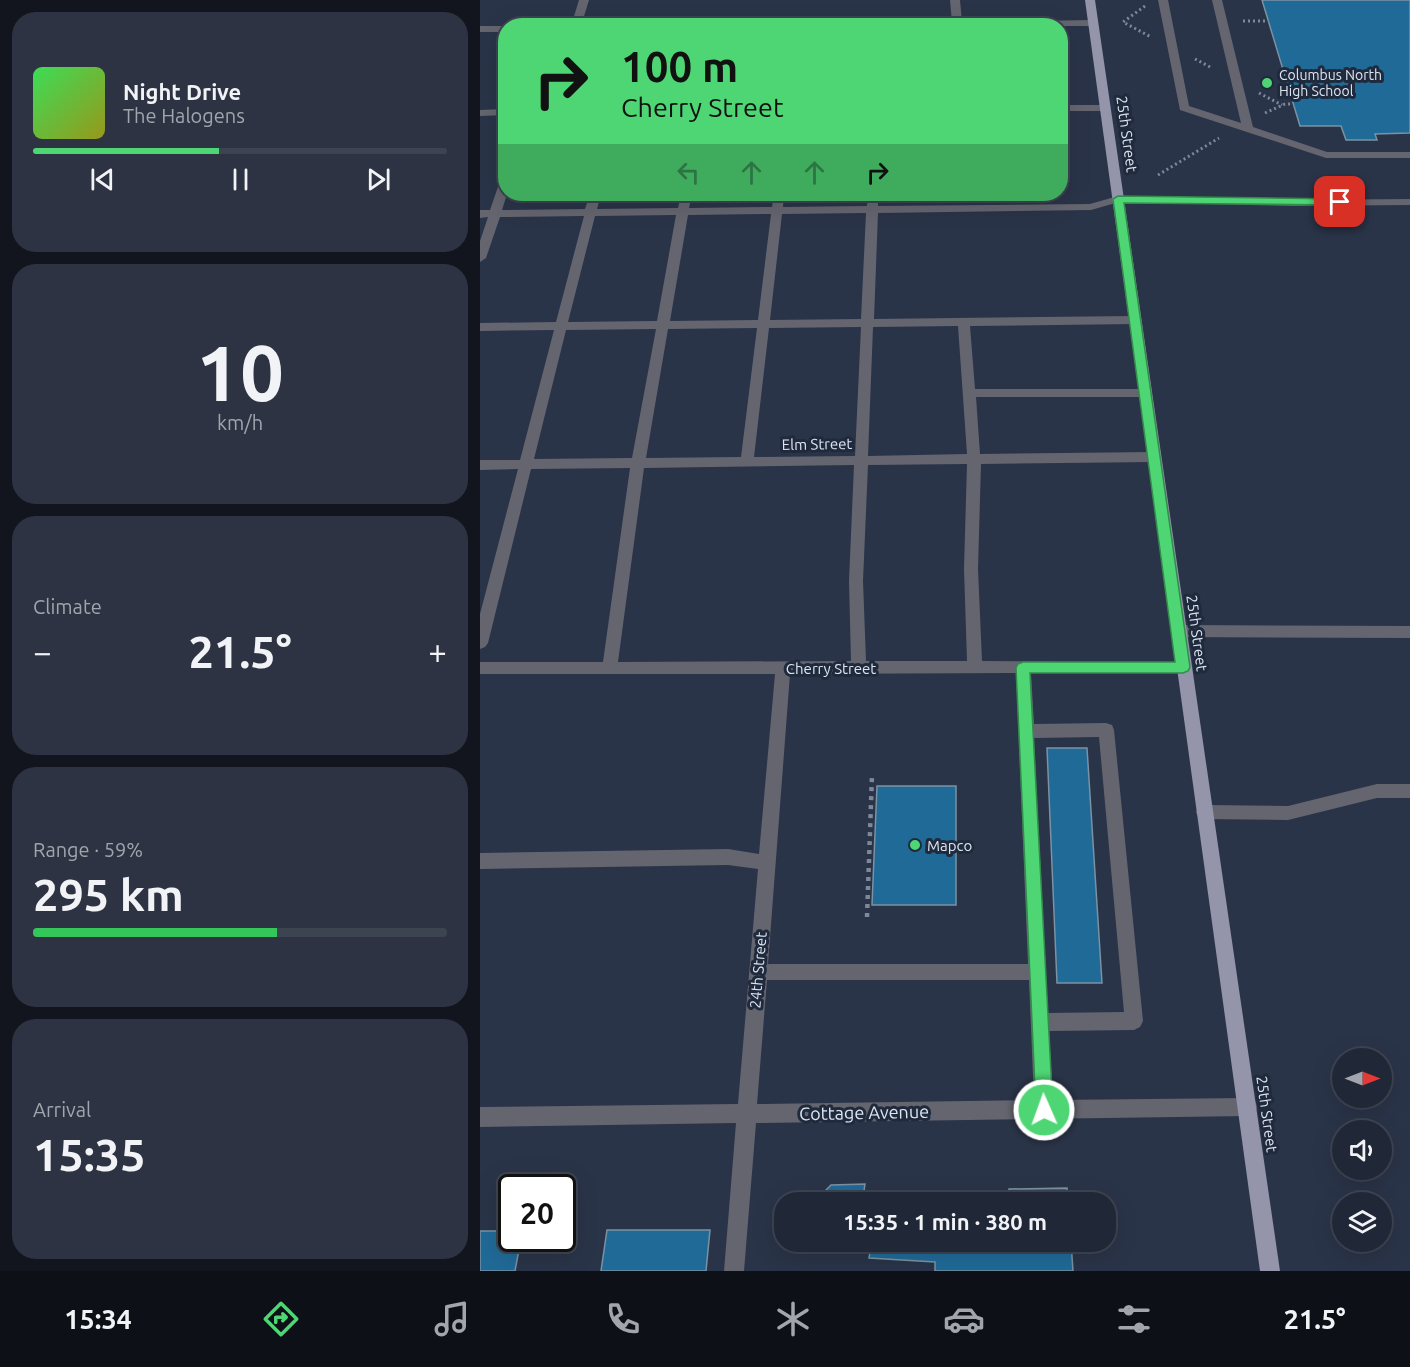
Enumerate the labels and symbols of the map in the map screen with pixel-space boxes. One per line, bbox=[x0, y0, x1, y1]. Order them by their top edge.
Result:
place label: Columbus North High School bbox=[1279, 67, 1382, 99]
marker: Columbus North High School bbox=[1260, 76, 1274, 90]
street label: 25th Street bbox=[1113, 95, 1141, 173]
pin bbox=[1314, 176, 1365, 227]
street label: Elm Street bbox=[782, 435, 853, 453]
street label: 25th Street bbox=[1183, 594, 1211, 672]
street label: Cherry Street bbox=[786, 660, 876, 677]
place label: Mapco bbox=[927, 837, 972, 854]
marker: Mapco bbox=[908, 838, 922, 852]
street label: 24th Street bbox=[746, 931, 770, 1009]
north arrow bbox=[1332, 1048, 1392, 1108]
street label: 25th Street bbox=[1253, 1075, 1281, 1153]
position arrow bbox=[1012, 1078, 1076, 1142]
street label: Cottage Avenue bbox=[799, 1101, 929, 1123]
speed limit sign: 20 bbox=[498, 1174, 576, 1252]

